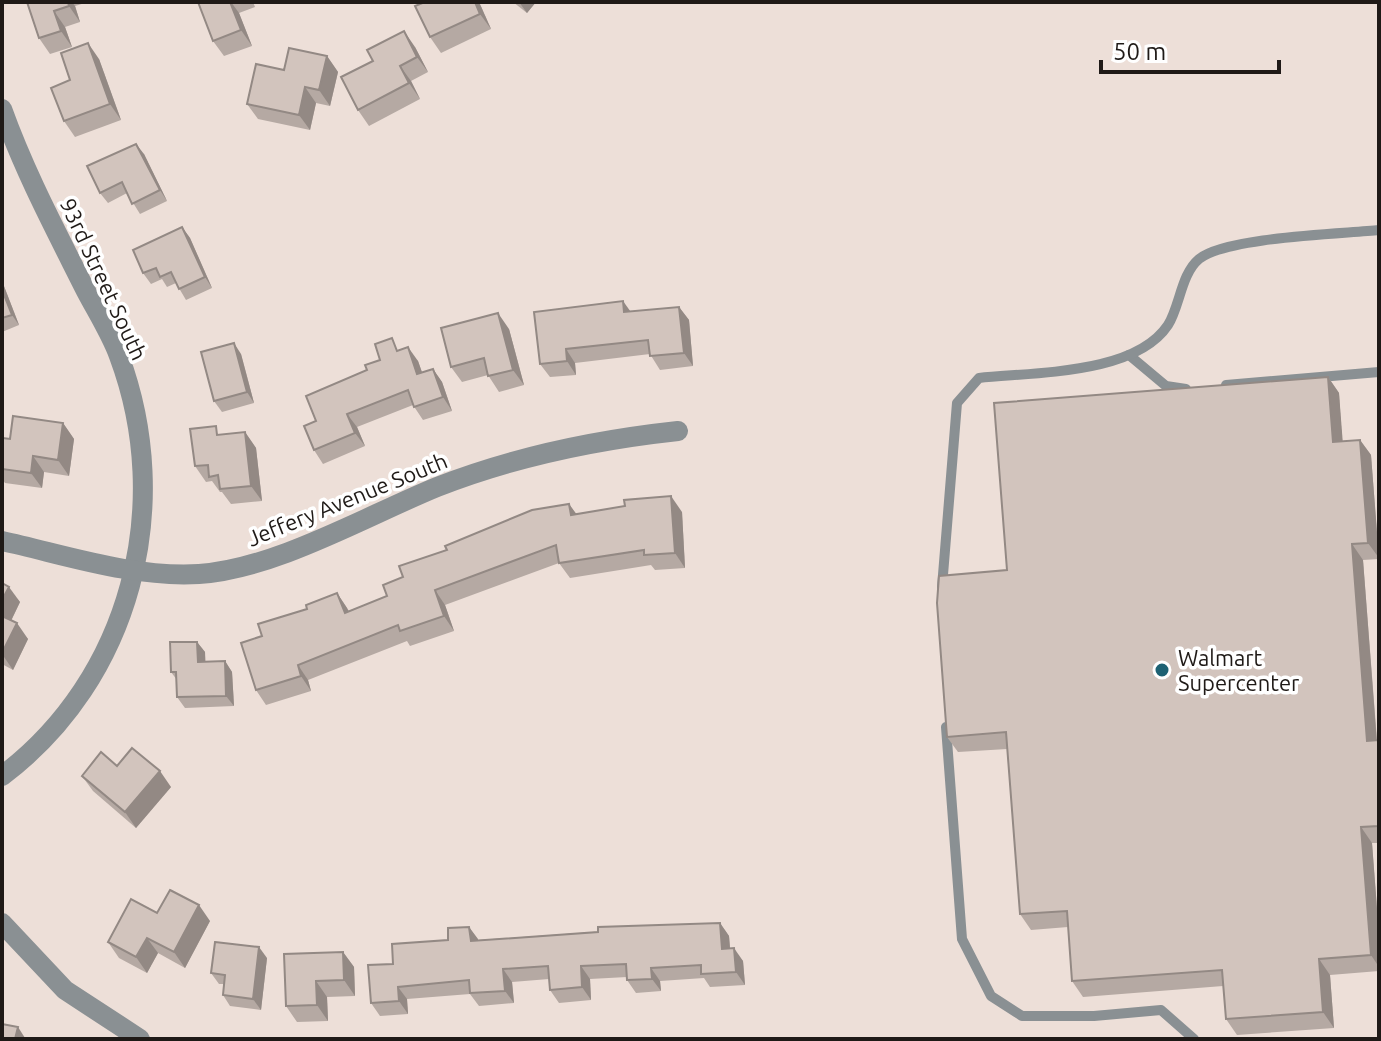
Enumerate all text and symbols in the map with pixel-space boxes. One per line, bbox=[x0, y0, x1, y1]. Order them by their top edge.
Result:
scale bar bbox=[1101, 24, 1279, 74]
text: 50 m bbox=[1113, 38, 1166, 65]
street label: 93rd Street South bbox=[56, 194, 152, 364]
street label: Jeffery Avenue South bbox=[243, 447, 451, 551]
place label: Walmart Supercenter bbox=[1178, 645, 1300, 695]
marker: Walmart Supercenter bbox=[1153, 661, 1171, 679]

